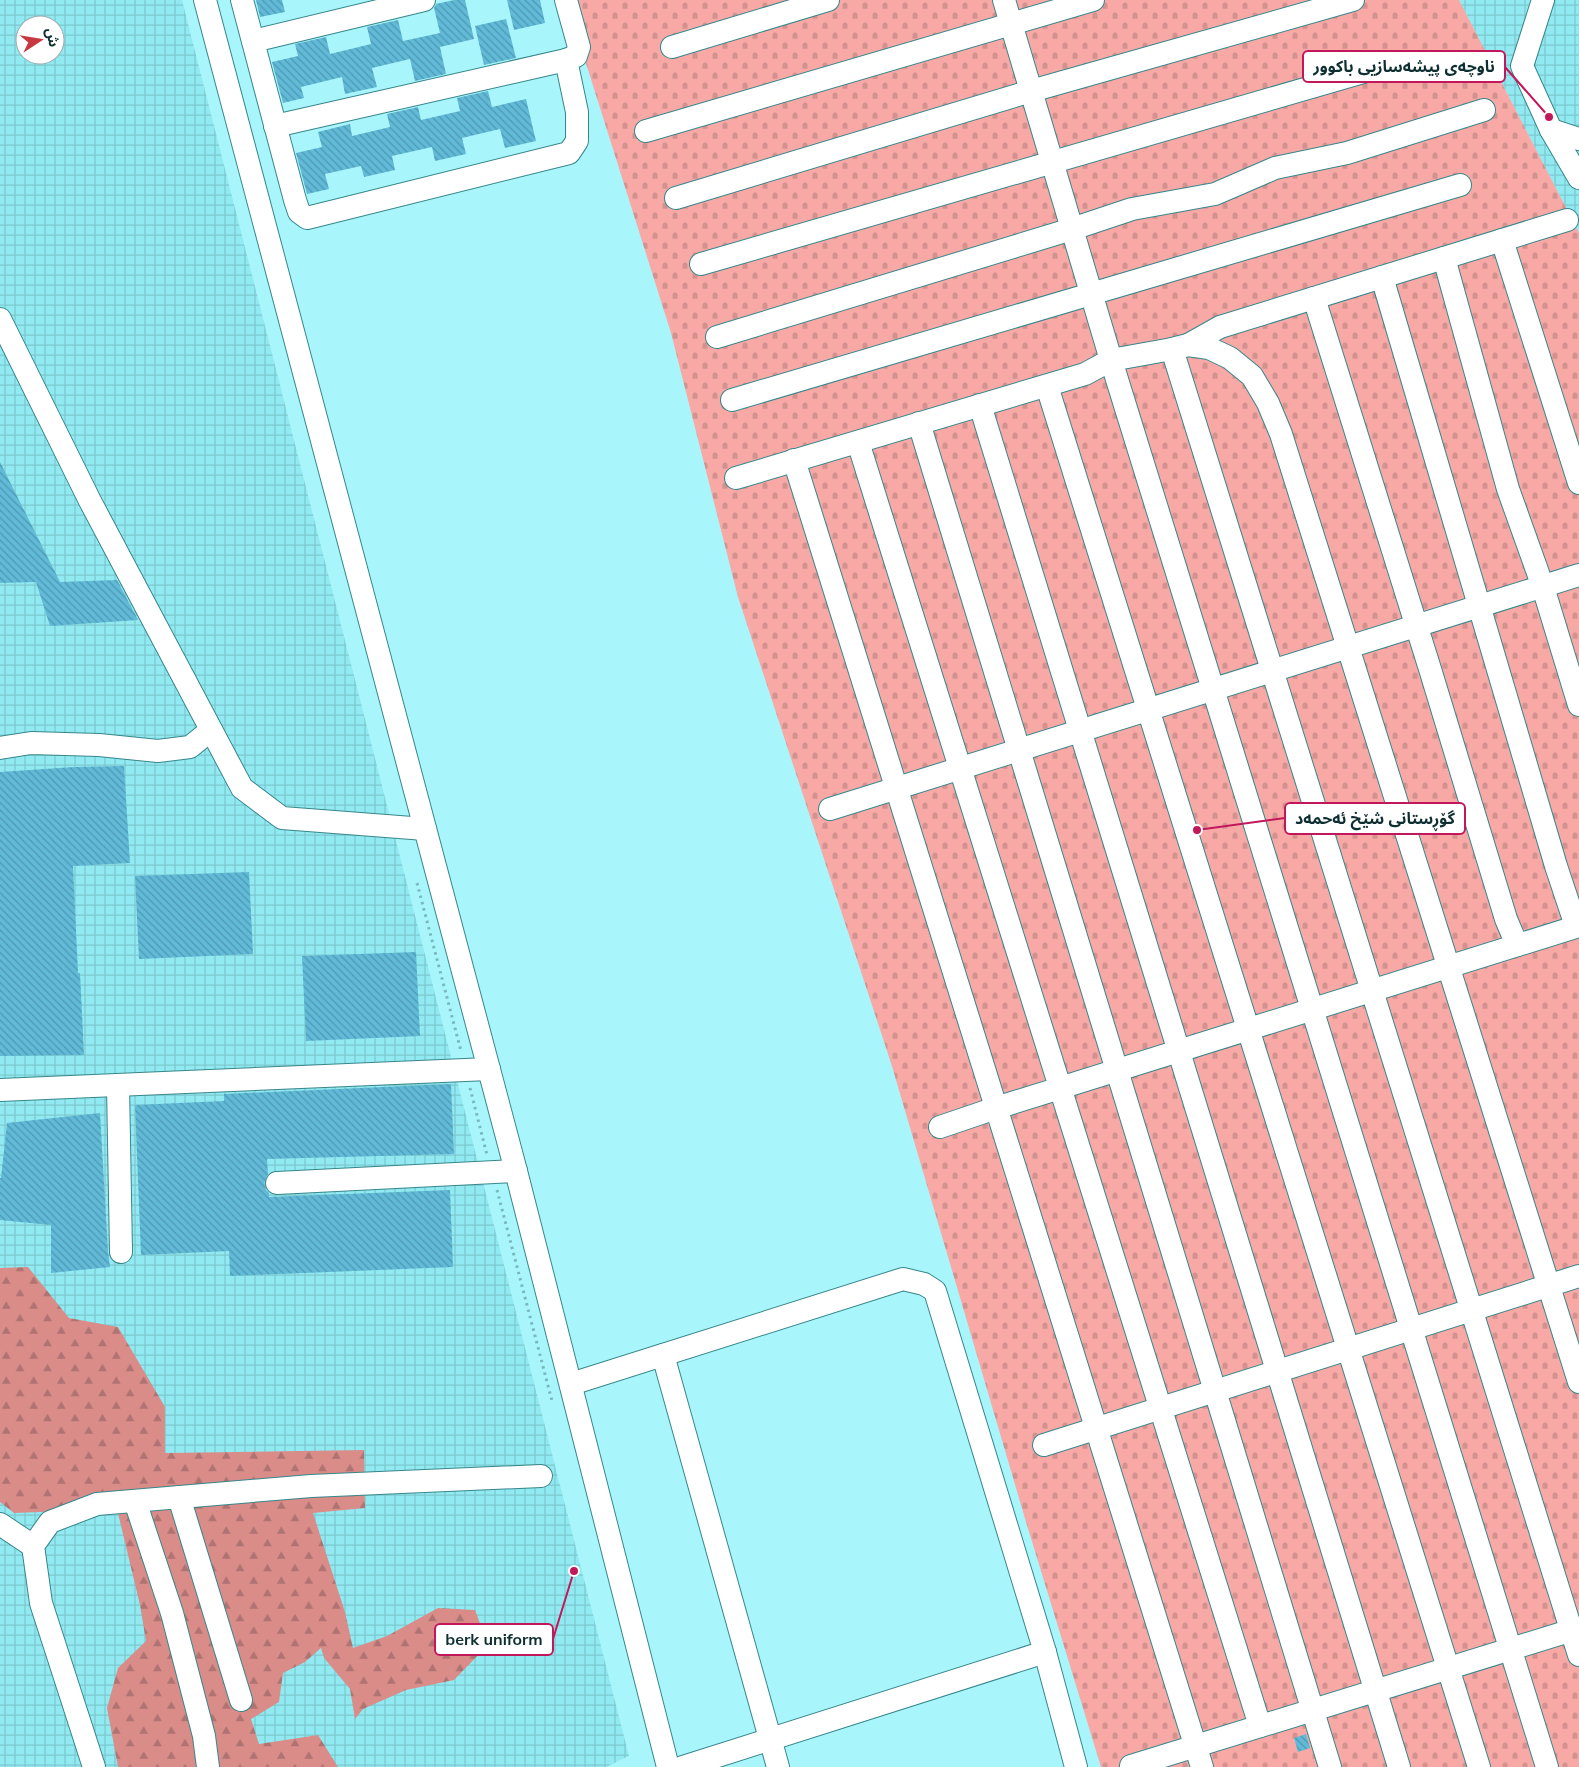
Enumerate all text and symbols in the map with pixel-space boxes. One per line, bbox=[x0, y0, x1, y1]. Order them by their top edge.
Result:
north arrow bbox=[15, 15, 65, 65]
text: ش bbox=[42, 26, 64, 49]
callout: ناوچەی پیشەسازیی باکوور bbox=[1303, 51, 1505, 82]
text: ناوچەی پیشەسازیی باکوور bbox=[1312, 56, 1495, 77]
callout: گۆڕستانی شێخ ئەحمەد bbox=[1285, 803, 1465, 834]
text: گۆڕستانی شێخ ئەحمەد bbox=[1295, 808, 1456, 832]
callout: berk uniform bbox=[435, 1624, 553, 1655]
text: berk uniform bbox=[445, 1629, 543, 1649]

